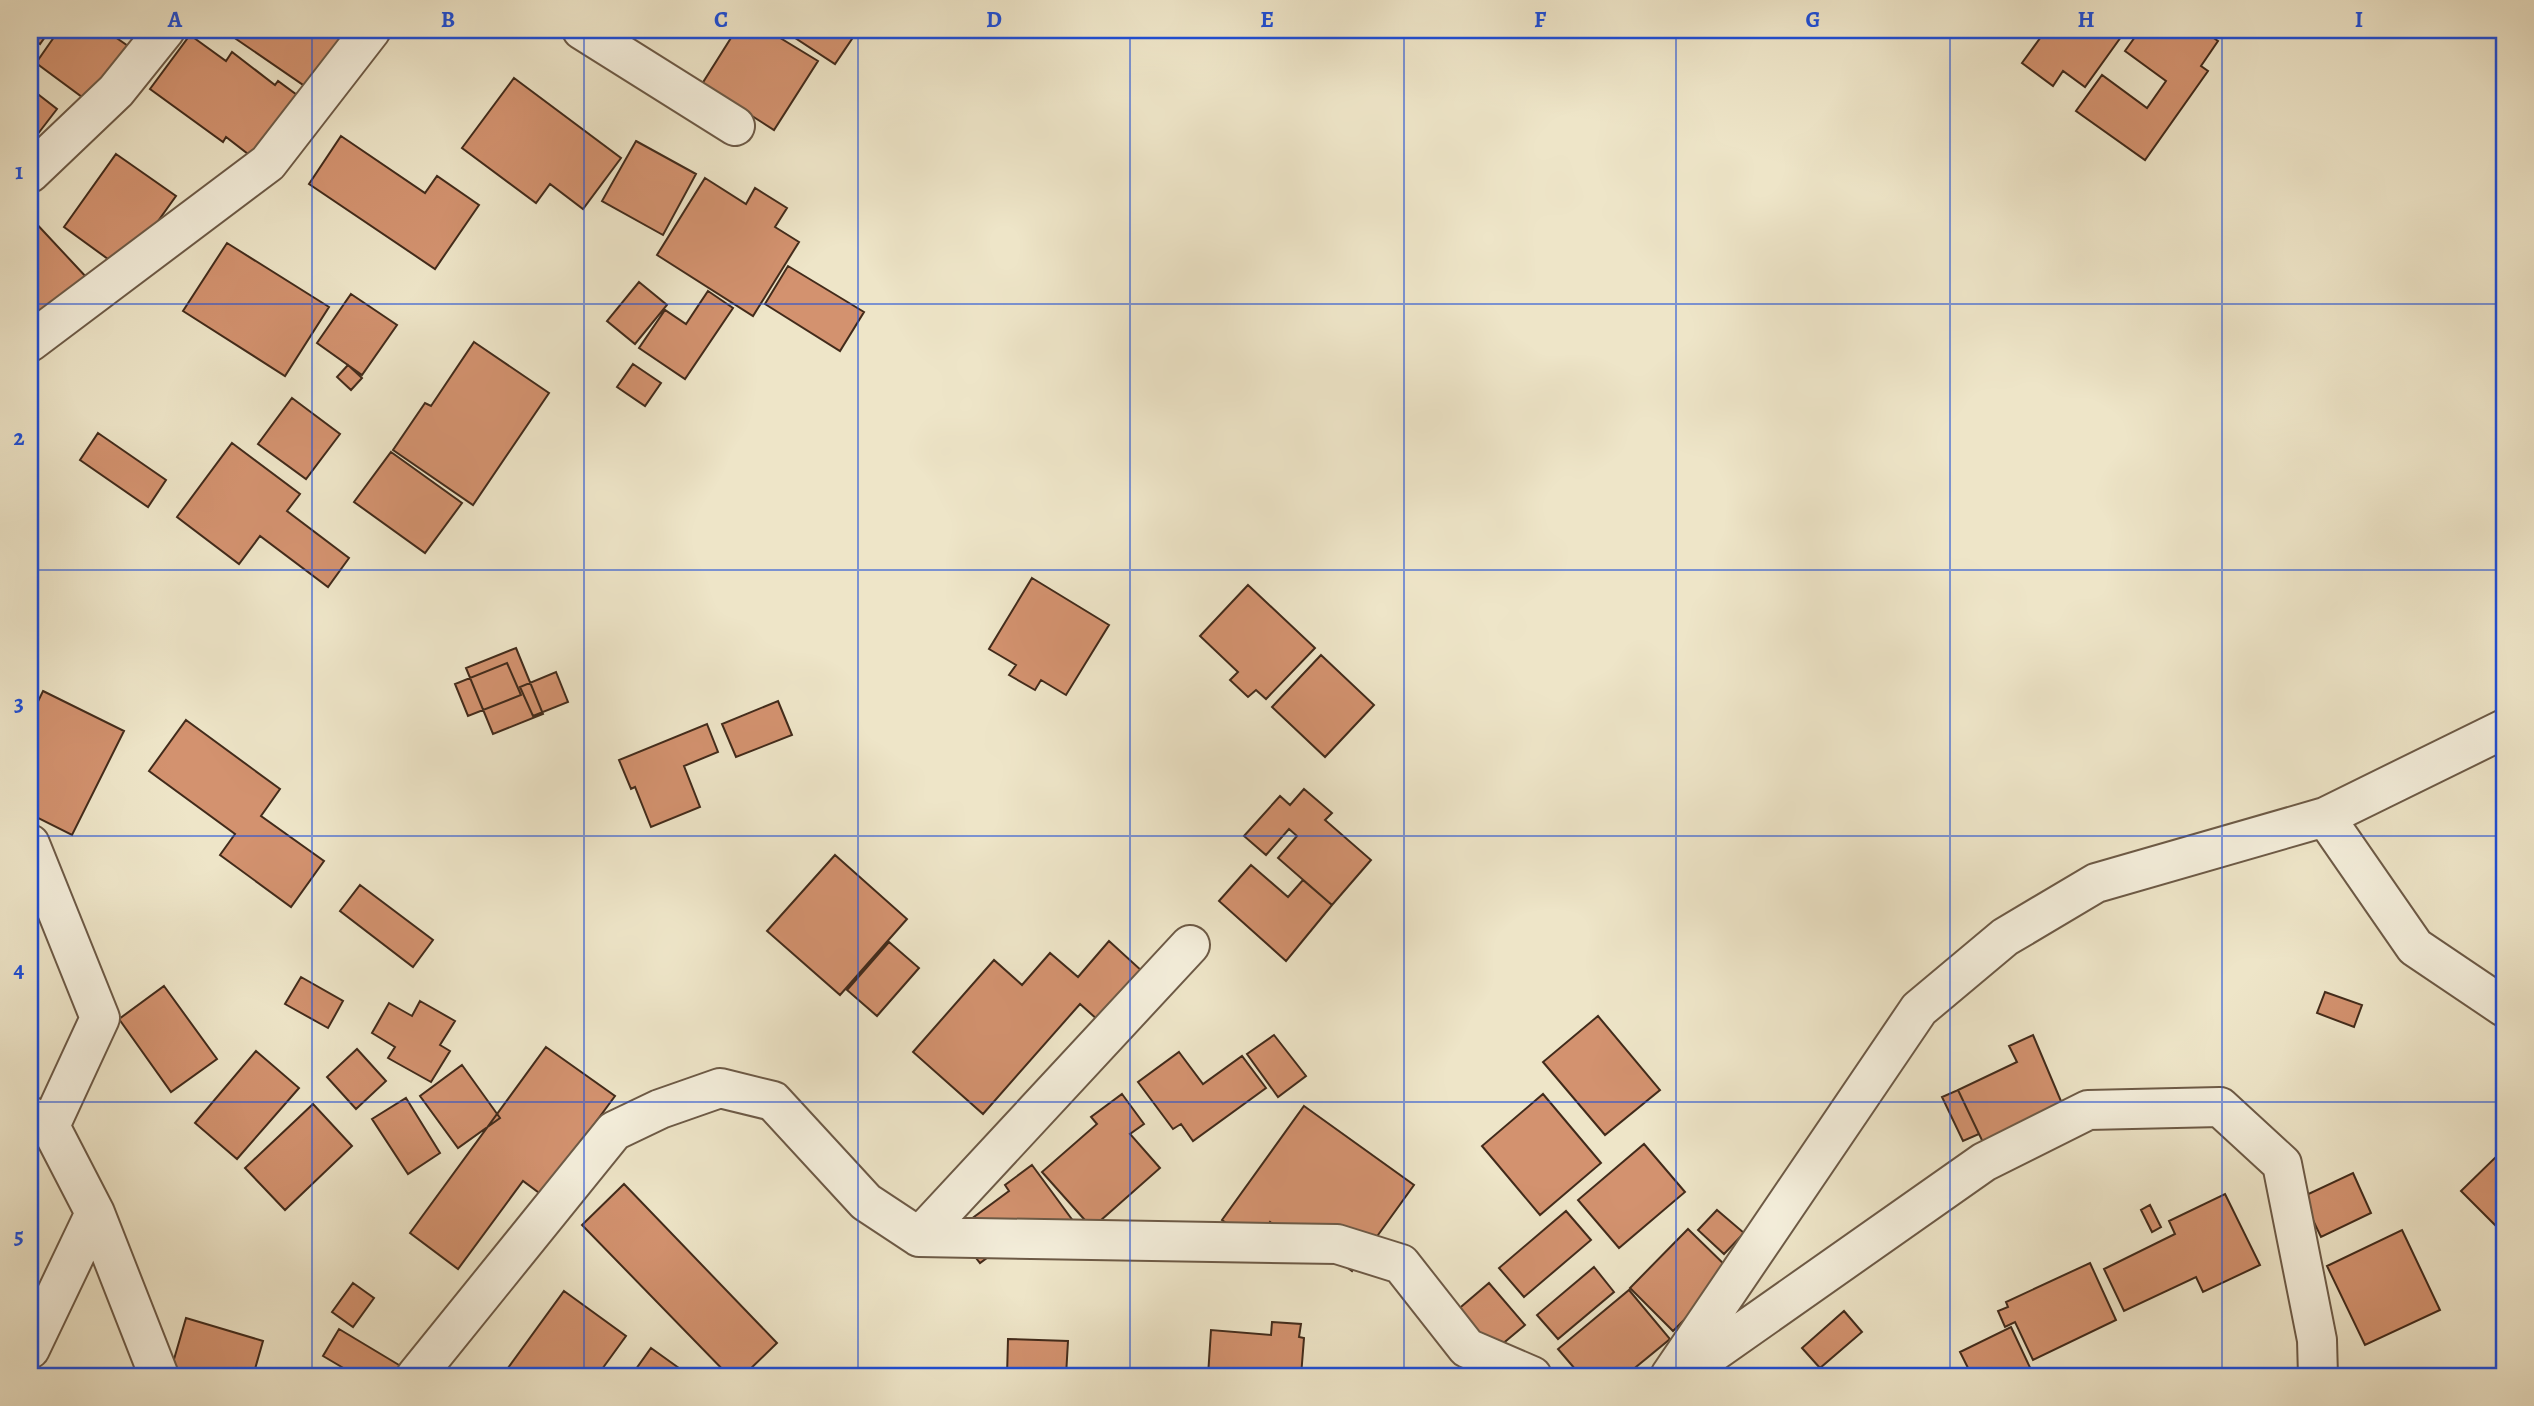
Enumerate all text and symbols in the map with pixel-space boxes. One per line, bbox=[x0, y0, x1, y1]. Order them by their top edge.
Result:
text: A bbox=[167, 4, 183, 35]
text: B bbox=[441, 4, 455, 35]
text: C bbox=[714, 4, 728, 35]
text: D bbox=[986, 4, 1002, 35]
text: E bbox=[1260, 4, 1274, 35]
text: F bbox=[1534, 4, 1547, 35]
text: G bbox=[1805, 4, 1821, 35]
text: H bbox=[2077, 4, 2095, 35]
text: I bbox=[2355, 4, 2363, 35]
text: 1 bbox=[15, 156, 23, 187]
text: 2 bbox=[13, 422, 25, 453]
text: 3 bbox=[14, 688, 24, 719]
text: 4 bbox=[14, 954, 25, 985]
text: 5 bbox=[14, 1220, 24, 1251]

